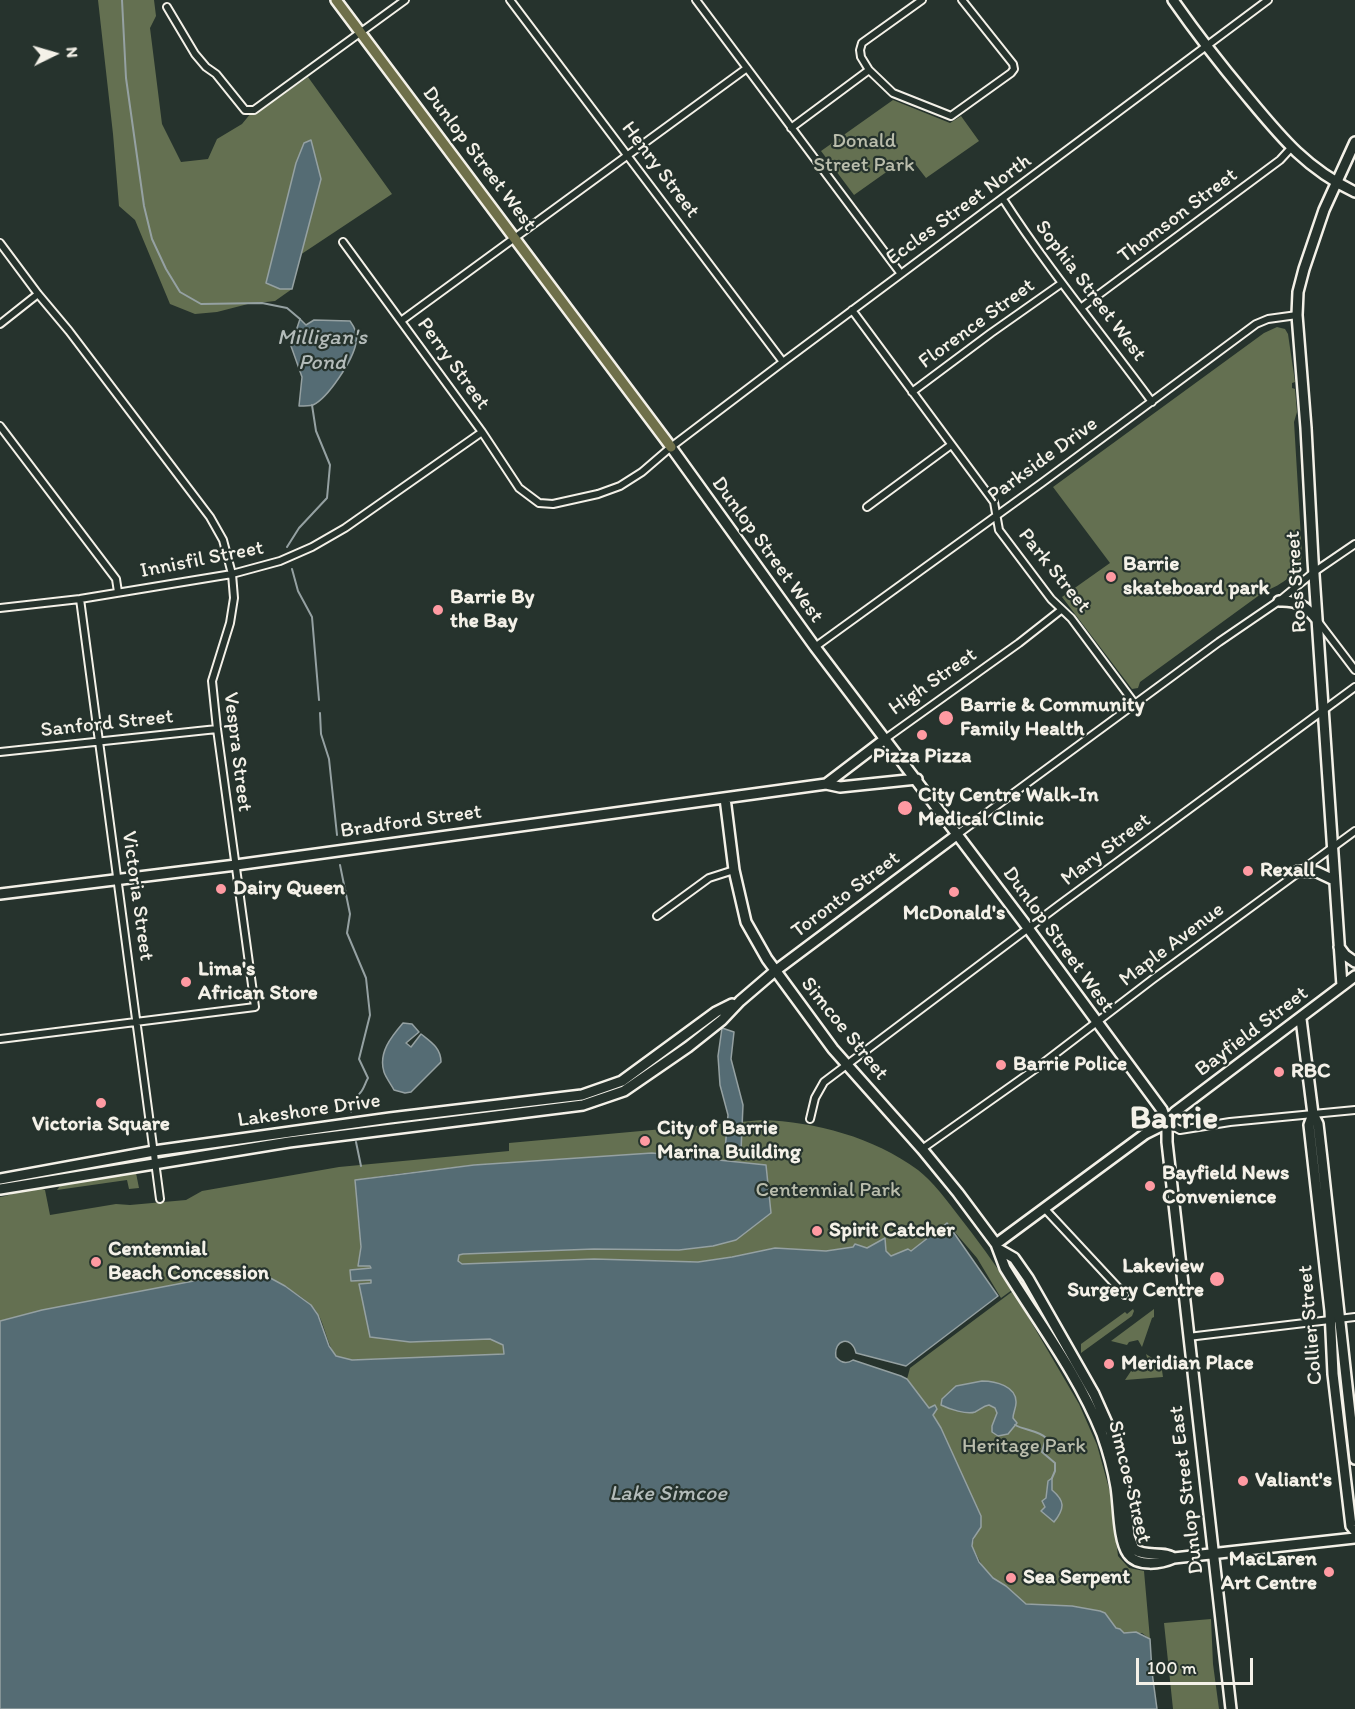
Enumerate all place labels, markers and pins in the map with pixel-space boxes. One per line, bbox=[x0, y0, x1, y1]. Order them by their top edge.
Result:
place label: Barrie skateboard park bbox=[1123, 552, 1269, 602]
marker: Barrie skateboard park bbox=[1104, 570, 1118, 584]
place label: Barrie By the Bay bbox=[450, 585, 534, 635]
marker: Barrie By the Bay bbox=[431, 603, 445, 617]
place label: Barrie & Community Family Health bbox=[960, 693, 1145, 743]
marker: Barrie & Community Family Health bbox=[937, 709, 955, 727]
marker: Pizza Pizza bbox=[915, 728, 929, 742]
place label: Pizza Pizza bbox=[873, 744, 971, 770]
place label: City Centre Walk-In Medical Clinic bbox=[918, 783, 1099, 833]
marker: City Centre Walk-In Medical Clinic bbox=[896, 799, 914, 817]
place label: Rexall bbox=[1260, 858, 1315, 884]
marker: Rexall bbox=[1241, 864, 1255, 878]
place label: Dairy Queen bbox=[233, 876, 345, 902]
marker: Dairy Queen bbox=[214, 882, 228, 896]
marker: McDonald's bbox=[947, 885, 961, 899]
place label: McDonald's bbox=[903, 901, 1005, 927]
place label: Lima's African Store bbox=[198, 957, 318, 1007]
marker: Lima's African Store bbox=[179, 975, 193, 989]
place label: Barrie Police bbox=[1013, 1052, 1127, 1078]
marker: Barrie Police bbox=[994, 1058, 1008, 1072]
place label: RBC bbox=[1291, 1059, 1330, 1085]
marker: RBC bbox=[1272, 1065, 1286, 1079]
marker: Victoria Square bbox=[94, 1096, 108, 1110]
place label: Victoria Square bbox=[32, 1112, 170, 1138]
place label: City of Barrie Marina Building bbox=[657, 1116, 801, 1166]
marker: City of Barrie Marina Building bbox=[638, 1134, 652, 1148]
place label: Bayfield News Convenience bbox=[1162, 1161, 1289, 1211]
marker: Bayfield News Convenience bbox=[1143, 1179, 1157, 1193]
place label: Spirit Catcher bbox=[829, 1218, 954, 1244]
marker: Spirit Catcher bbox=[810, 1224, 824, 1238]
place label: Centennial Beach Concession bbox=[108, 1237, 269, 1287]
place label: Lakeview Surgery Centre bbox=[1067, 1254, 1204, 1304]
marker: Centennial Beach Concession bbox=[89, 1255, 103, 1269]
marker: Lakeview Surgery Centre bbox=[1208, 1270, 1226, 1288]
place label: Meridian Place bbox=[1121, 1351, 1254, 1377]
marker: Meridian Place bbox=[1102, 1357, 1116, 1371]
place label: Valiant's bbox=[1255, 1468, 1332, 1494]
marker: Valiant's bbox=[1236, 1474, 1250, 1488]
place label: MacLaren Art Centre bbox=[1221, 1547, 1317, 1597]
place label: Sea Serpent bbox=[1023, 1565, 1130, 1591]
marker: MacLaren Art Centre bbox=[1322, 1565, 1336, 1579]
marker: Sea Serpent bbox=[1004, 1571, 1018, 1585]

